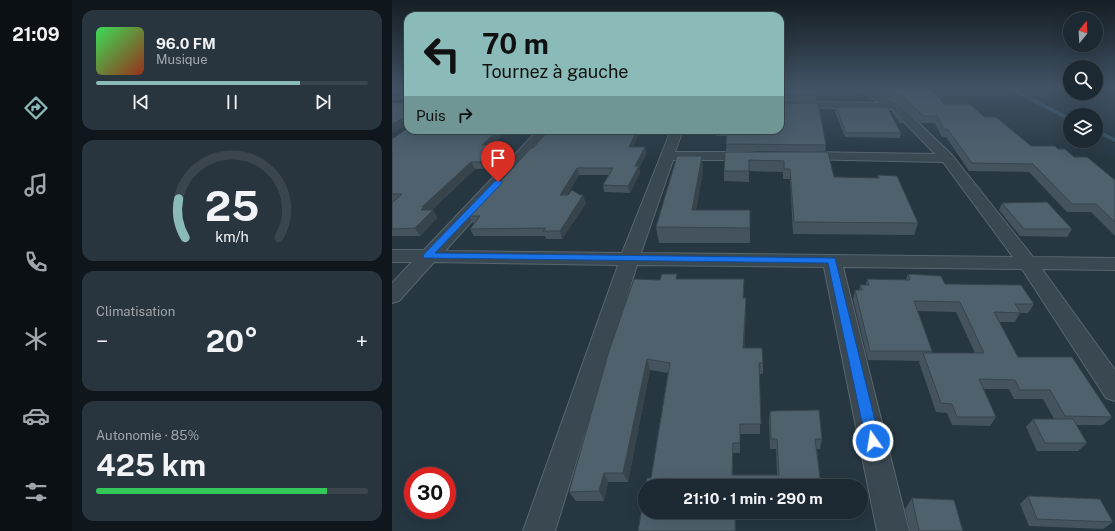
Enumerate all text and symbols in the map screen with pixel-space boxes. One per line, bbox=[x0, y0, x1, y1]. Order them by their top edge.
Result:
north arrow bbox=[1063, 12, 1103, 52]
map controls bbox=[1063, 12, 1103, 148]
text: 21:09 bbox=[12, 24, 60, 45]
text: 70 m bbox=[482, 27, 549, 60]
icon: left bbox=[416, 28, 468, 80]
text: 96.0 FM bbox=[156, 35, 216, 52]
text: Musique bbox=[156, 52, 208, 67]
button: search bbox=[1063, 60, 1103, 100]
text: Tournez à gauche bbox=[482, 61, 629, 82]
icon: previous bbox=[130, 91, 152, 113]
icon: pause bbox=[221, 91, 243, 113]
icon: next bbox=[312, 91, 334, 113]
icon: directions bbox=[22, 94, 50, 122]
icon: right bbox=[454, 104, 476, 126]
text: Puis bbox=[416, 107, 446, 124]
button: layers bbox=[1063, 108, 1103, 148]
pin bbox=[481, 141, 515, 182]
icon: arrive bbox=[487, 147, 509, 169]
icon: music bbox=[22, 171, 50, 199]
text: 25 bbox=[205, 181, 259, 230]
text: km/h bbox=[215, 228, 249, 245]
icon: phone bbox=[22, 248, 50, 276]
text: Climatisation bbox=[96, 304, 175, 319]
text: 20° bbox=[206, 323, 258, 359]
icon: climate bbox=[22, 325, 50, 353]
text: − bbox=[96, 328, 108, 354]
text: + bbox=[356, 328, 368, 354]
icon: car bbox=[22, 402, 50, 430]
position arrow bbox=[852, 420, 894, 462]
text: Autonomie · 85% bbox=[96, 428, 199, 443]
text: 425 km bbox=[96, 447, 206, 483]
speed limit sign: 30 bbox=[404, 467, 456, 519]
icon: filters bbox=[22, 478, 50, 506]
text: 21:10 · 1 min · 290 m bbox=[683, 490, 823, 507]

